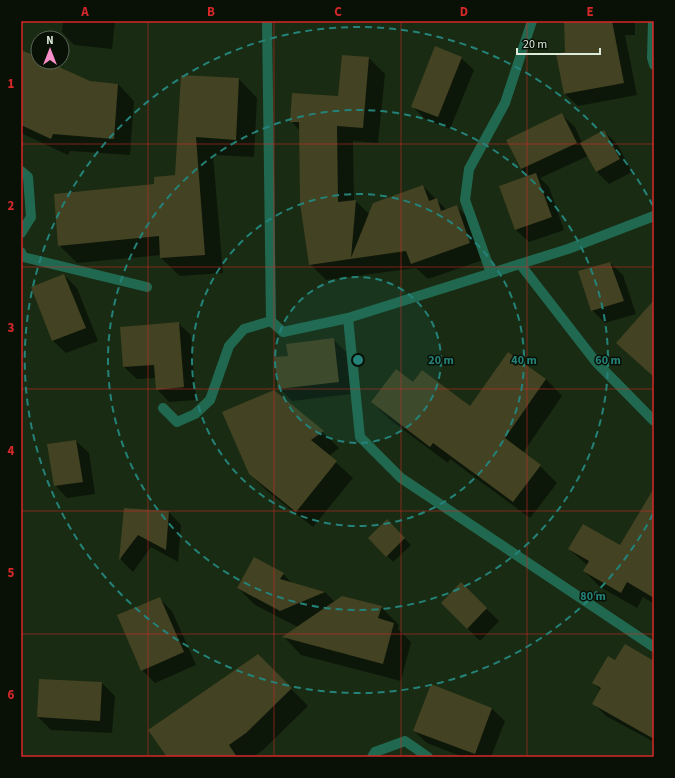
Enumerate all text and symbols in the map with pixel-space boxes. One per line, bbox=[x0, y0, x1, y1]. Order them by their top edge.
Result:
text: A bbox=[80, 3, 89, 21]
text: B bbox=[207, 3, 215, 21]
text: C bbox=[334, 3, 342, 21]
text: D bbox=[460, 3, 468, 21]
text: E bbox=[586, 3, 594, 21]
north arrow bbox=[30, 30, 70, 70]
scale bar bbox=[517, 30, 600, 56]
text: N bbox=[46, 33, 54, 48]
text: 20 m bbox=[523, 36, 547, 53]
text: 1 bbox=[8, 75, 15, 93]
text: 2 bbox=[8, 197, 15, 215]
text: 3 bbox=[8, 319, 15, 337]
text: 20 m bbox=[428, 352, 454, 369]
text: 40 m bbox=[511, 352, 537, 369]
text: 60 m bbox=[595, 352, 621, 369]
centre of rings bbox=[351, 353, 365, 367]
text: 4 bbox=[8, 442, 15, 460]
text: 5 bbox=[8, 564, 15, 582]
text: 80 m bbox=[580, 588, 606, 605]
text: 6 bbox=[8, 686, 15, 704]

